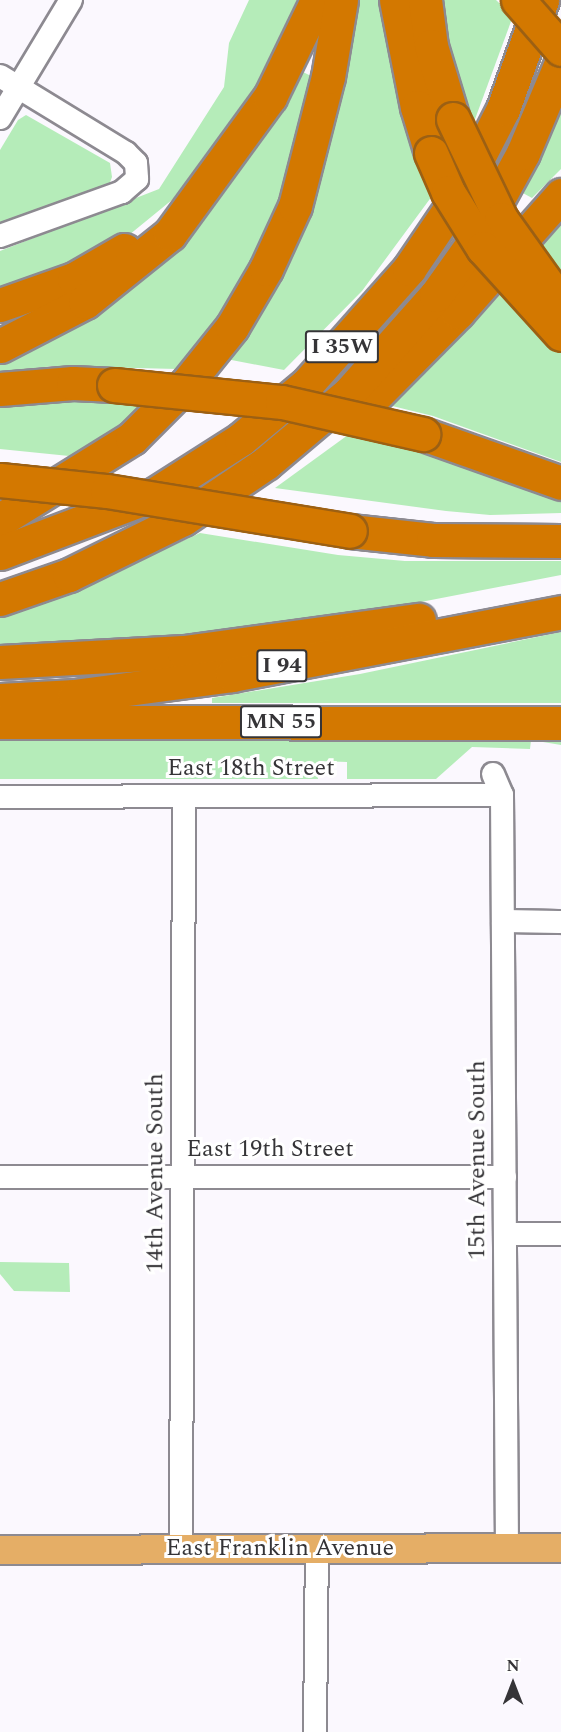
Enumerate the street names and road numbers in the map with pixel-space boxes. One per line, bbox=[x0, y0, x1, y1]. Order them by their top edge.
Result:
road number: I 35W bbox=[304, 328, 380, 366]
road number: I 94 bbox=[255, 647, 309, 685]
road number: MN 55 bbox=[239, 703, 323, 741]
street label: East 18th Street bbox=[167, 755, 335, 783]
street label: 15th Avenue South bbox=[464, 1060, 492, 1260]
street label: 14th Avenue South bbox=[142, 1073, 170, 1273]
street label: East 19th Street bbox=[186, 1136, 354, 1164]
street label: East Franklin Avenue bbox=[166, 1535, 394, 1563]

